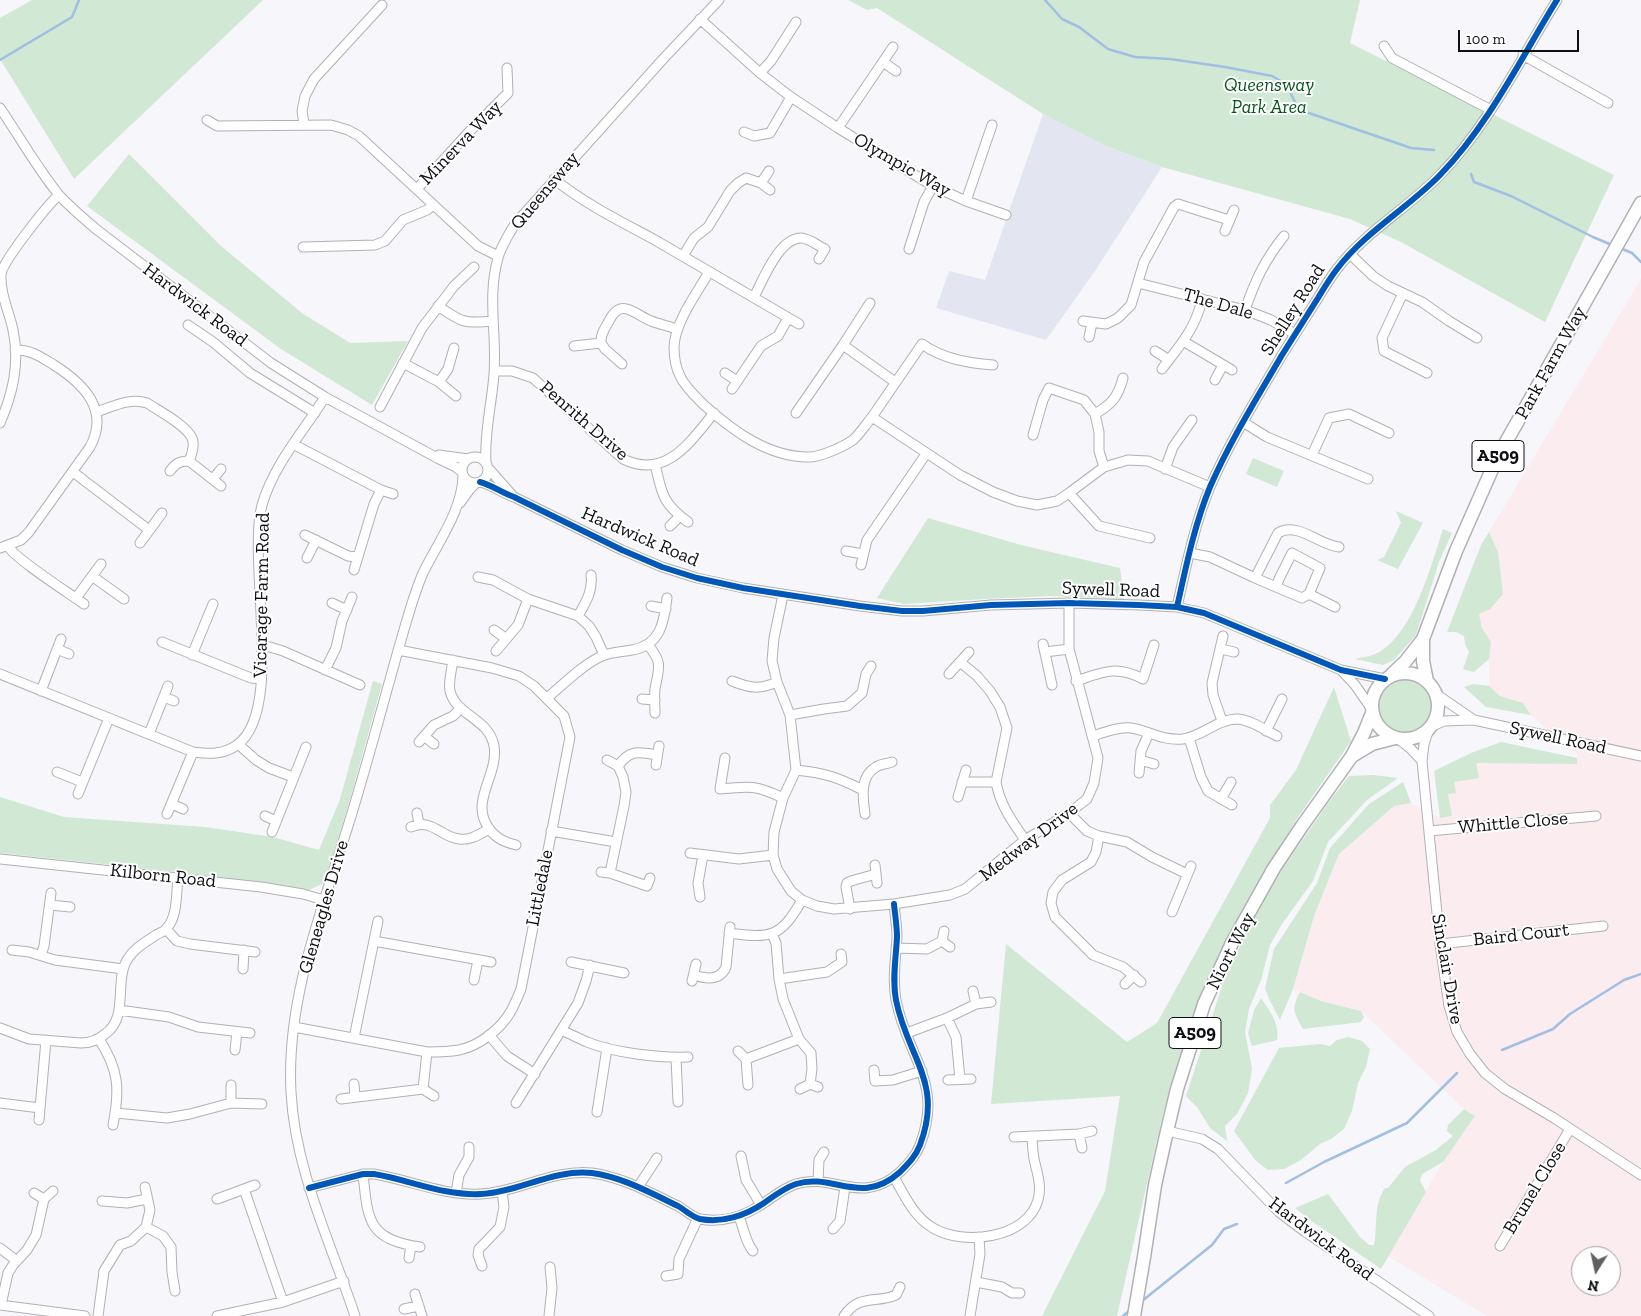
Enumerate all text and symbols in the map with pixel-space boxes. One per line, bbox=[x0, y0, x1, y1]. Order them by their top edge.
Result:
scale bar bbox=[1461, 20, 1582, 52]
text: 100 m bbox=[1466, 30, 1505, 48]
park label: Queensway Park Area bbox=[1224, 75, 1314, 119]
street label: Minerva Way bbox=[415, 96, 507, 190]
street label: Olympic Way bbox=[849, 128, 955, 202]
street label: Queensway bbox=[506, 147, 584, 235]
street label: Hardwick Road bbox=[138, 258, 252, 352]
street label: Shelley Road bbox=[1256, 260, 1330, 360]
street label: The Dale bbox=[1180, 283, 1256, 325]
street label: Park Farm Way bbox=[1511, 303, 1591, 423]
street label: Penrith Drive bbox=[535, 376, 633, 466]
road number: A509 bbox=[1472, 441, 1524, 472]
street label: Hardwick Road bbox=[578, 502, 702, 572]
street label: Vicarage Farm Road bbox=[249, 512, 275, 678]
street label: Sywell Road bbox=[1062, 577, 1160, 603]
street label: Sywell Road bbox=[1508, 717, 1608, 759]
street label: Medway Drive bbox=[975, 798, 1083, 886]
street label: Whittle Close bbox=[1457, 807, 1569, 839]
street label: Gleneagles Drive bbox=[294, 838, 354, 976]
street label: Littledale bbox=[521, 848, 559, 928]
street label: Kilborn Road bbox=[109, 859, 217, 893]
street label: Niort Way bbox=[1202, 909, 1260, 993]
street label: Sinclair Drive bbox=[1426, 912, 1468, 1026]
street label: Baird Court bbox=[1472, 919, 1570, 951]
road number: A509 bbox=[1169, 1018, 1221, 1048]
street label: Brunel Close bbox=[1499, 1138, 1571, 1238]
street label: Hardwick Road bbox=[1264, 1192, 1378, 1286]
north arrow bbox=[1571, 1246, 1621, 1296]
text: N bbox=[1587, 1276, 1600, 1295]

